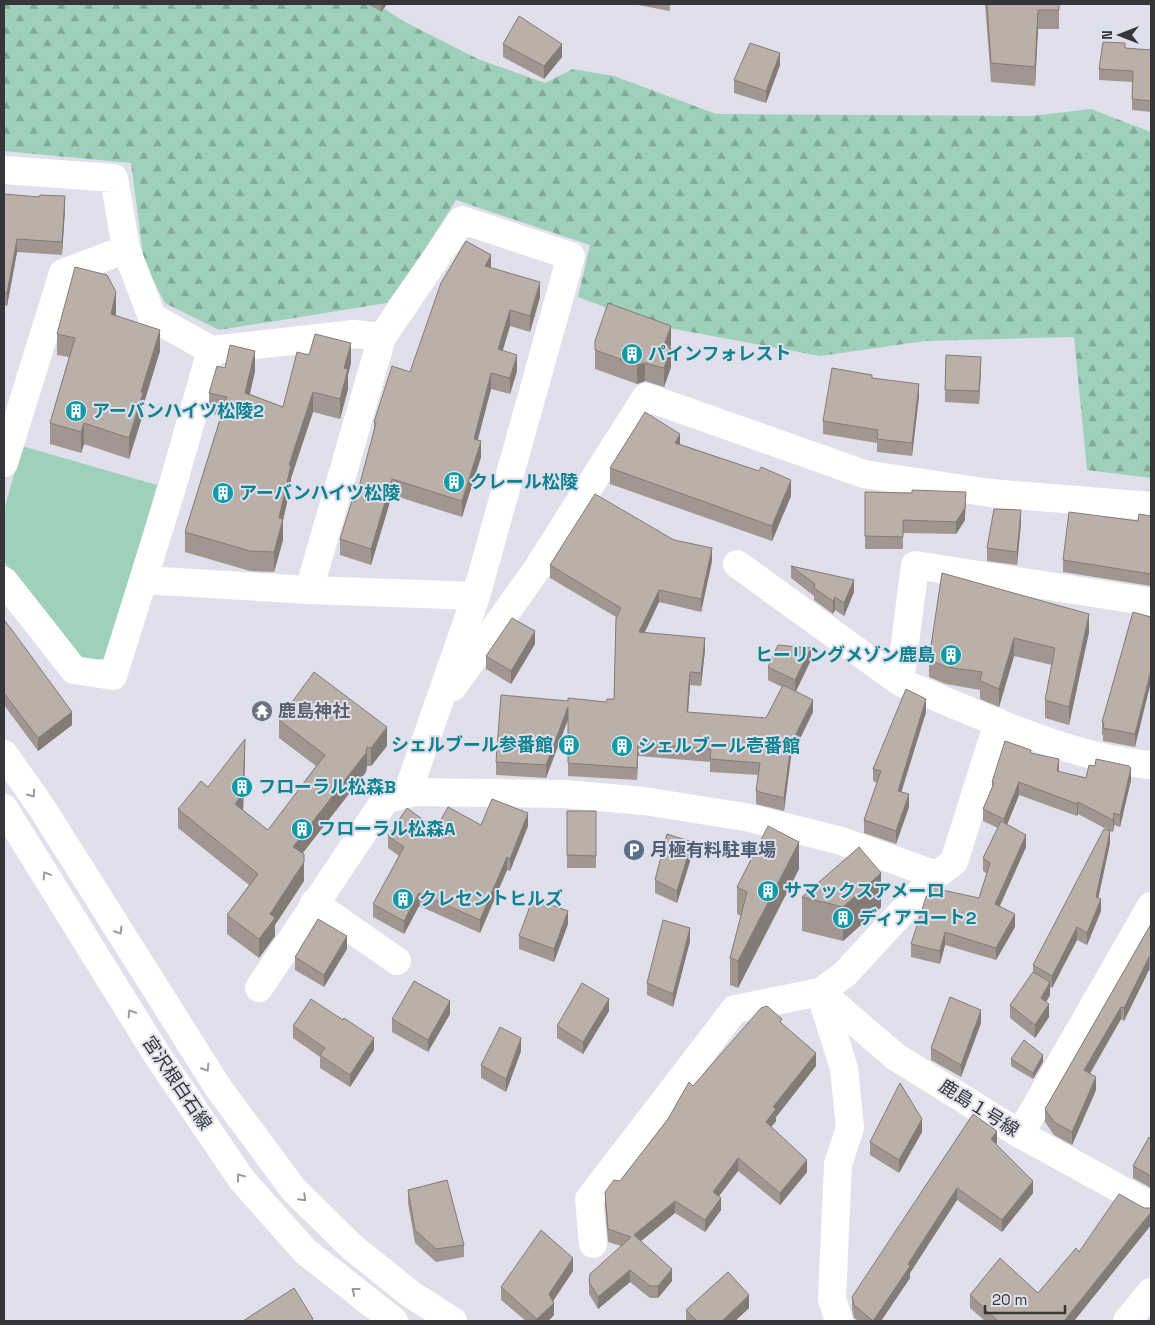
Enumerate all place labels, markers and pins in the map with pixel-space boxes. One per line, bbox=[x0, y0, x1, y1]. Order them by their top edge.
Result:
building icon: パインフォレスト bbox=[620, 342, 644, 366]
place label: パインフォレスト bbox=[648, 342, 791, 365]
building icon: アーバンハイツ松陵2 bbox=[64, 399, 88, 423]
place label: アーバンハイツ松陵2 bbox=[92, 399, 264, 422]
building icon: クレール松陵 bbox=[442, 470, 466, 494]
place label: クレール松陵 bbox=[470, 470, 578, 493]
building icon: アーバンハイツ松陵 bbox=[211, 481, 235, 505]
place label: アーバンハイツ松陵 bbox=[239, 481, 400, 504]
place label: ヒーリングメゾン鹿島 bbox=[755, 643, 935, 666]
building icon: ヒーリングメゾン鹿島 bbox=[939, 643, 963, 667]
temple icon: 鹿島神社 bbox=[250, 699, 274, 723]
place label: 鹿島神社 bbox=[278, 699, 350, 722]
place label: シェルブール参番館 bbox=[391, 733, 553, 756]
building icon: シェルブール参番館 bbox=[557, 733, 581, 757]
building icon: シェルブール壱番館 bbox=[610, 734, 634, 758]
place label: シェルブール壱番館 bbox=[638, 734, 800, 757]
building icon: フローラル松森B bbox=[230, 775, 254, 799]
place label: フローラル松森B bbox=[258, 775, 396, 798]
building icon: フローラル松森A bbox=[290, 817, 314, 841]
place label: フローラル松森A bbox=[318, 817, 456, 840]
parking icon: 月極有料駐車場 bbox=[622, 838, 646, 862]
place label: 月極有料駐車場 bbox=[650, 838, 776, 861]
building icon: サマックスアメーロ bbox=[756, 879, 780, 903]
place label: サマックスアメーロ bbox=[784, 879, 945, 902]
building icon: クレセントヒルズ bbox=[391, 887, 415, 911]
place label: クレセントヒルズ bbox=[419, 887, 563, 910]
building icon: ディアコート2 bbox=[831, 906, 855, 930]
place label: ディアコート2 bbox=[859, 906, 977, 929]

